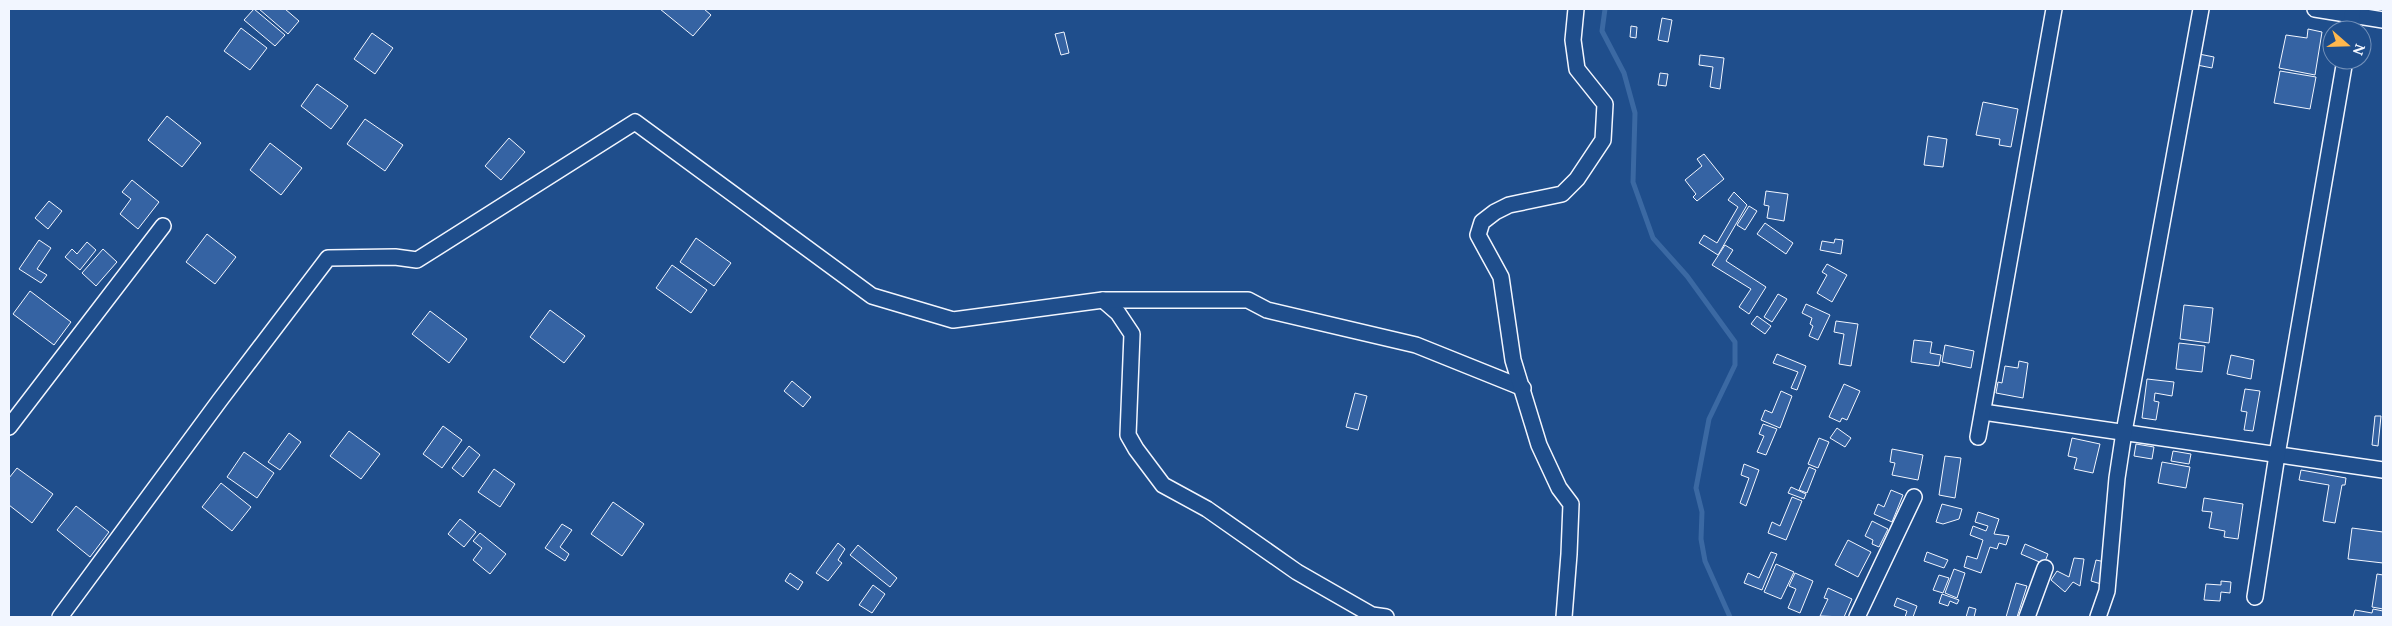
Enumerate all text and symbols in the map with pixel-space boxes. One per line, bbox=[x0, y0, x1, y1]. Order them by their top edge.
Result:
north arrow bbox=[2322, 20, 2372, 70]
text: N bbox=[2349, 41, 2370, 58]

